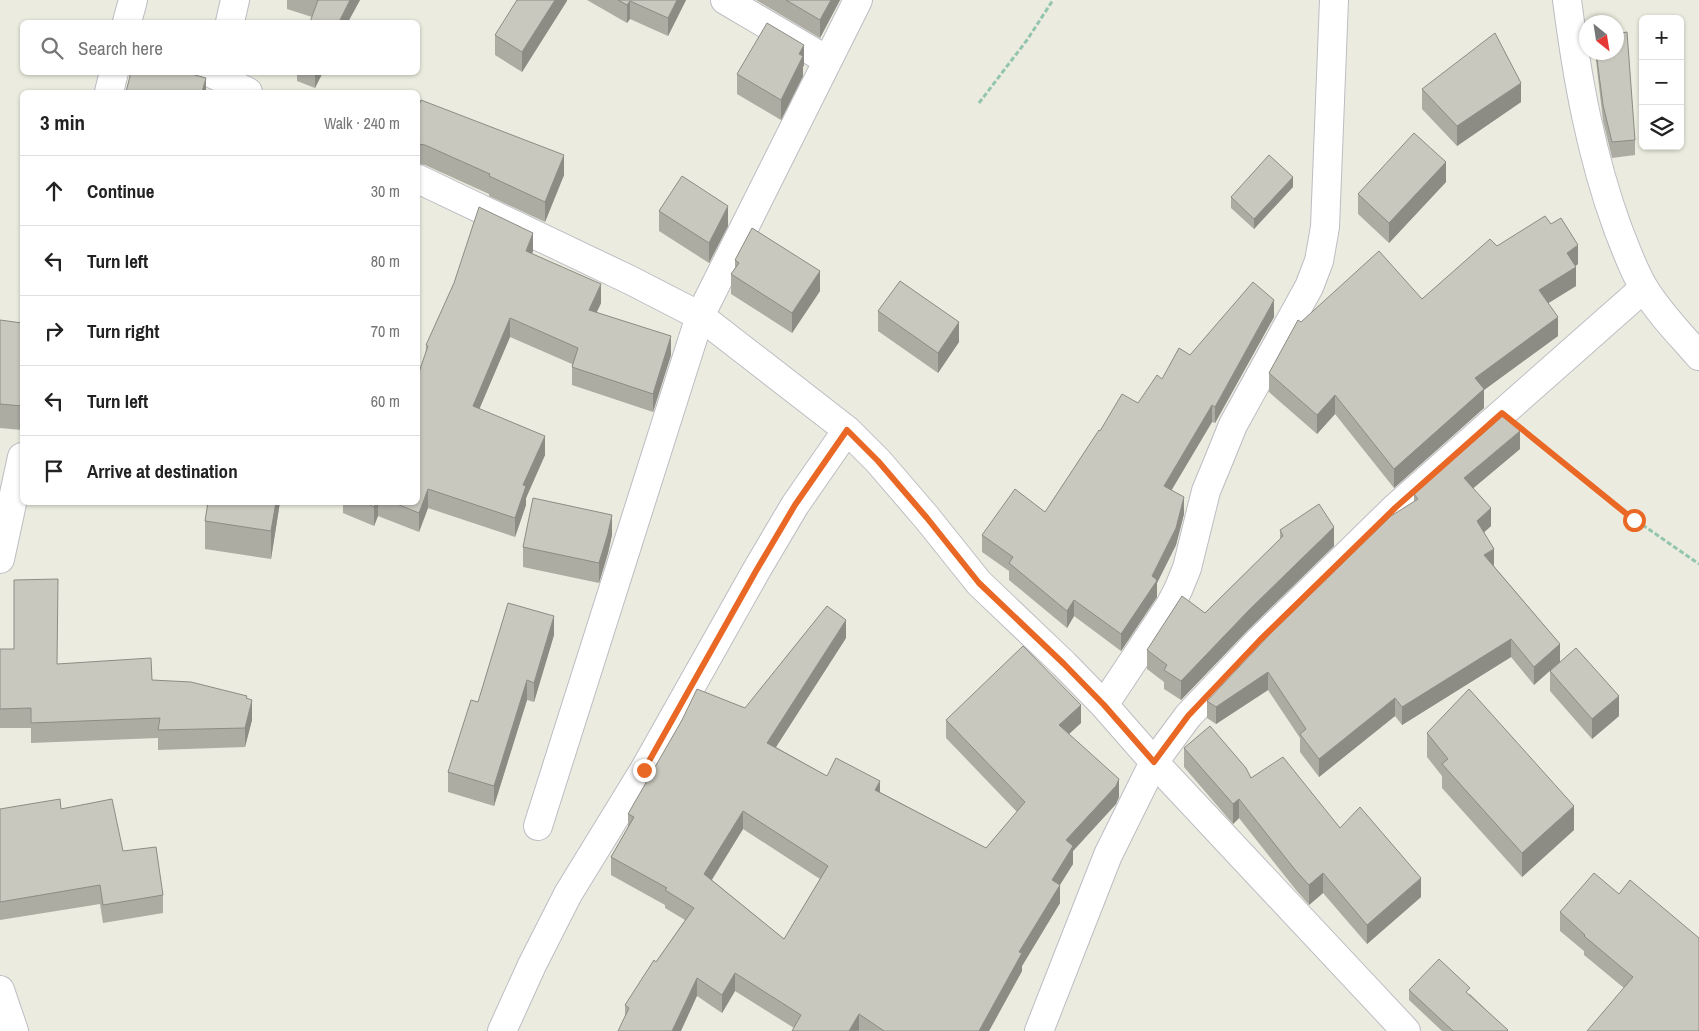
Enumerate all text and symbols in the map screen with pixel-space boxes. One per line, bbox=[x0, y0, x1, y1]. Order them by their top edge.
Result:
north arrow bbox=[1579, 15, 1624, 60]
map controls bbox=[1639, 15, 1684, 150]
button: + bbox=[1639, 15, 1684, 60]
search box bbox=[20, 20, 420, 75]
icon: search bbox=[38, 34, 66, 62]
text: Search here bbox=[78, 35, 163, 61]
button: − bbox=[1639, 60, 1684, 105]
button: layers bbox=[1639, 105, 1684, 150]
text: 3 min bbox=[40, 108, 85, 137]
text: Walk · 240 m bbox=[324, 112, 400, 134]
icon: ahead bbox=[40, 177, 68, 205]
text: Continue bbox=[87, 178, 155, 204]
text: 30 m bbox=[371, 180, 400, 202]
icon: left bbox=[40, 247, 68, 275]
text: Turn left bbox=[87, 248, 148, 274]
text: 80 m bbox=[371, 250, 400, 272]
icon: right bbox=[40, 317, 68, 345]
text: Turn right bbox=[87, 318, 159, 344]
text: 70 m bbox=[371, 320, 400, 342]
icon: left bbox=[40, 387, 68, 415]
text: Turn left bbox=[87, 388, 148, 414]
text: 60 m bbox=[371, 390, 400, 412]
icon: arrive bbox=[40, 457, 68, 485]
text: Arrive at destination bbox=[87, 458, 238, 484]
route start bbox=[1623, 509, 1646, 532]
route end bbox=[633, 759, 656, 782]

